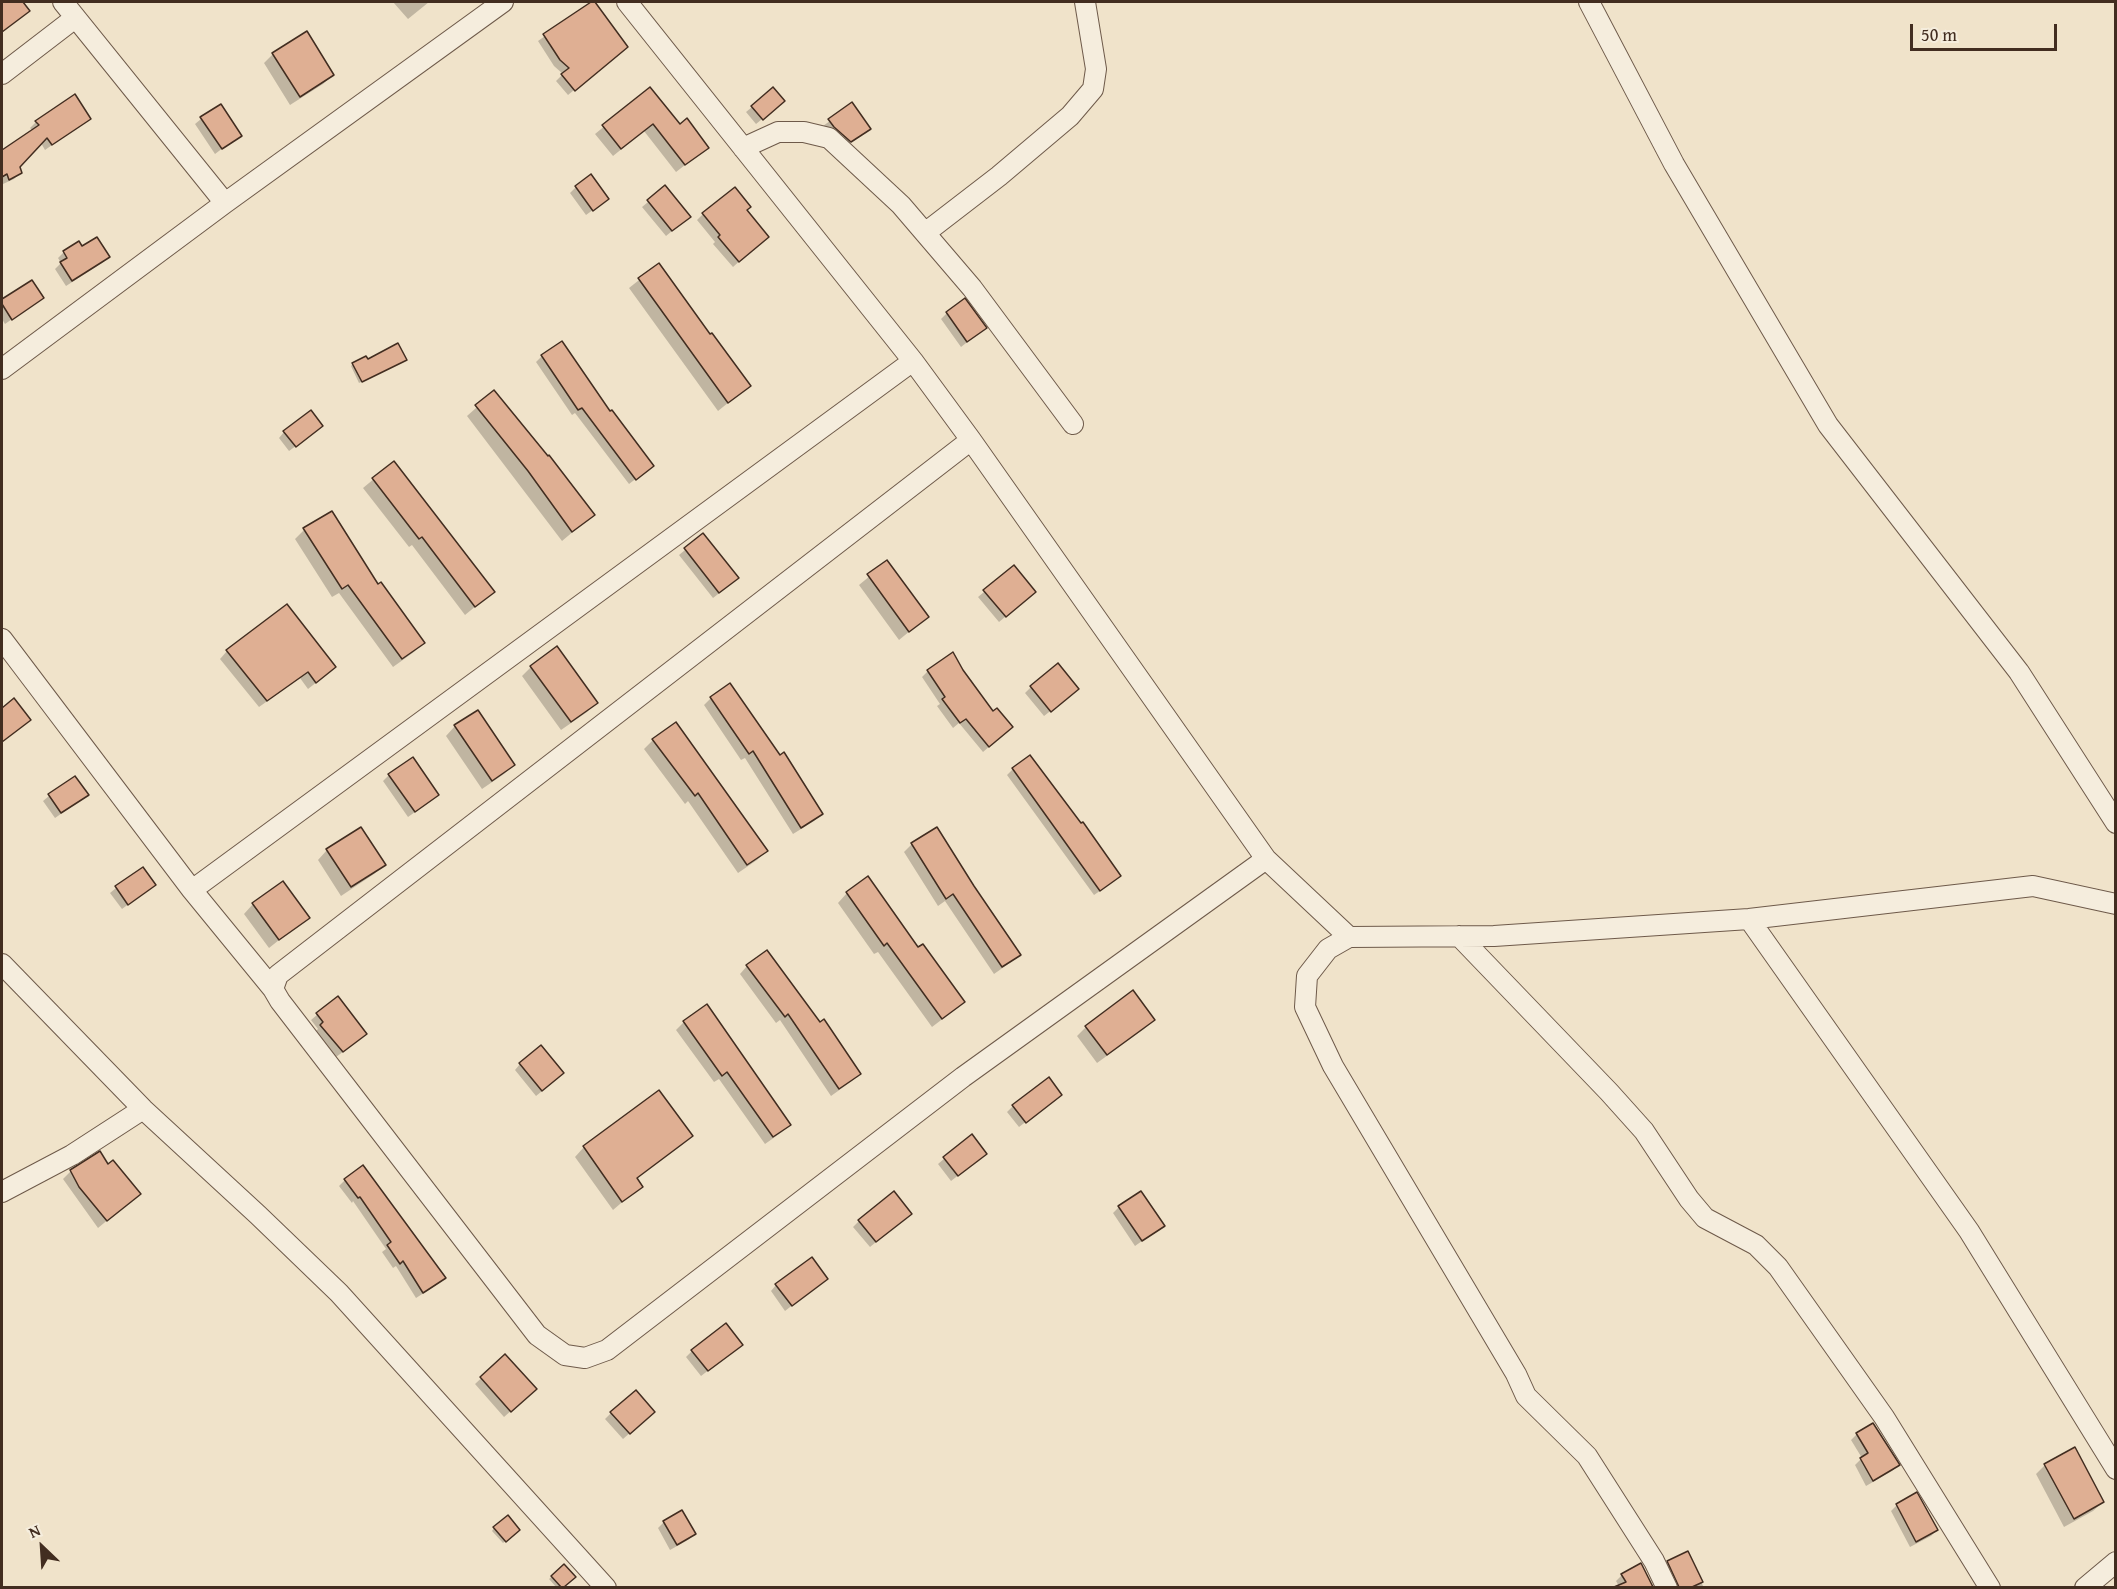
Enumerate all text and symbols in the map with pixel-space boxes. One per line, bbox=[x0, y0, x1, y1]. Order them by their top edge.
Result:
scale bar bbox=[1913, 12, 2060, 50]
text: 50 m bbox=[1921, 21, 1957, 48]
north arrow bbox=[12, 1517, 72, 1577]
text: N bbox=[24, 1518, 44, 1544]

